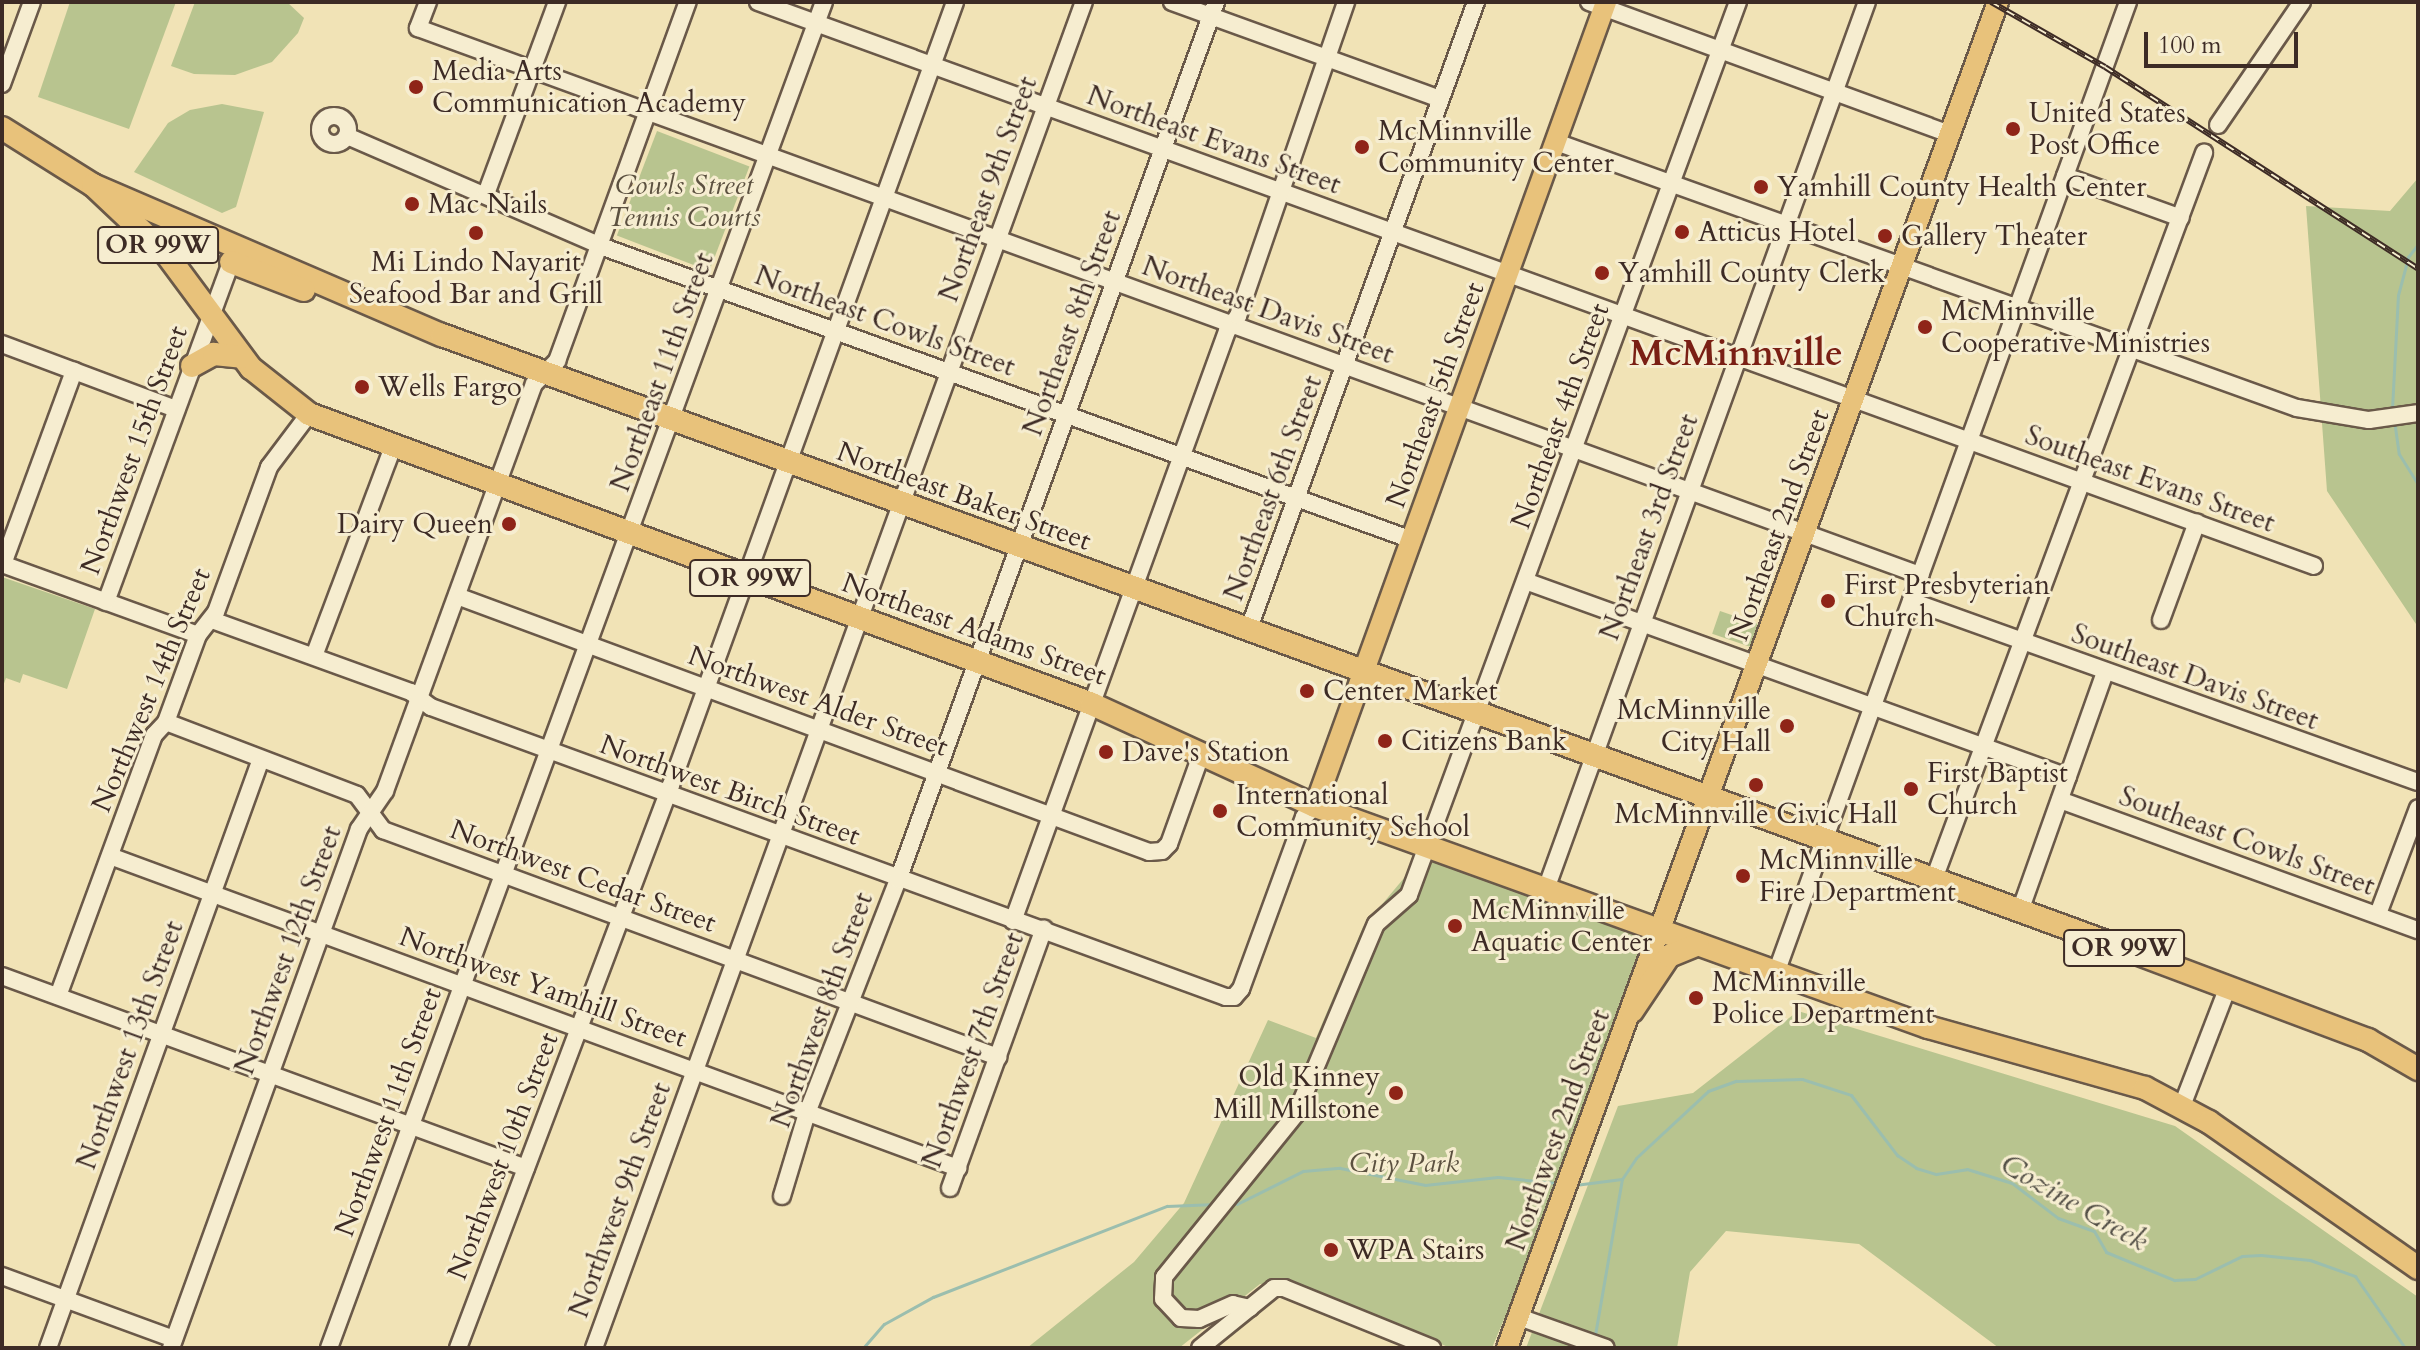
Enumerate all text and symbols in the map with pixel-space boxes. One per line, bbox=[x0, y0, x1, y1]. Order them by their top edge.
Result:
scale bar bbox=[2148, 16, 2302, 66]
text: 100 m bbox=[2158, 29, 2222, 62]
place label: Media Arts Communication Academy bbox=[432, 54, 746, 120]
street label: Northeast 9th Street bbox=[932, 72, 1044, 306]
marker: Media Arts Communication Academy bbox=[407, 78, 425, 96]
street label: Northeast Evans Street bbox=[1082, 78, 1346, 202]
place label: United States Post Office bbox=[2029, 96, 2186, 162]
place label: McMinnville Community Center bbox=[1378, 114, 1614, 180]
marker: United States Post Office bbox=[2004, 120, 2022, 138]
marker: McMinnville Community Center bbox=[1353, 138, 1371, 156]
park label: Cowls Street Tennis Courts bbox=[608, 168, 760, 234]
place label: Yamhill County Health Center bbox=[1777, 170, 2147, 204]
marker: Yamhill County Health Center bbox=[1752, 178, 1770, 196]
place label: Mac Nails bbox=[428, 187, 547, 221]
marker: Mac Nails bbox=[403, 195, 421, 213]
street label: Northeast 8th Street bbox=[1016, 206, 1128, 440]
place label: Atticus Hotel bbox=[1698, 215, 1856, 249]
place label: Gallery Theater bbox=[1901, 219, 2087, 253]
road number: OR 99W bbox=[96, 223, 220, 267]
marker: Atticus Hotel bbox=[1673, 223, 1691, 241]
marker: Mi Lindo Nayarit Seafood Bar and Grill bbox=[467, 224, 485, 242]
marker: Gallery Theater bbox=[1876, 227, 1894, 245]
place label: Mi Lindo Nayarit Seafood Bar and Grill bbox=[349, 245, 603, 311]
street label: Northeast 11th Street bbox=[603, 248, 721, 496]
street label: Northeast Davis Street bbox=[1138, 249, 1398, 371]
place label: Yamhill County Clerk bbox=[1618, 256, 1885, 290]
street label: Northeast Cowls Street bbox=[750, 258, 1020, 384]
marker: Yamhill County Clerk bbox=[1593, 264, 1611, 282]
street label: Northeast 5th Street bbox=[1379, 278, 1491, 512]
place label: McMinnville Cooperative Ministries bbox=[1941, 294, 2210, 360]
street label: Northeast 4th Street bbox=[1504, 299, 1616, 533]
marker: McMinnville Cooperative Ministries bbox=[1916, 318, 1934, 336]
street label: Northwest 15th Street bbox=[73, 321, 195, 579]
district label: McMinnville bbox=[1629, 332, 1843, 376]
place label: Wells Fargo bbox=[378, 370, 522, 404]
street label: Northeast 6th Street bbox=[1217, 371, 1329, 605]
marker: Wells Fargo bbox=[353, 378, 371, 396]
street label: Northeast 2nd Street bbox=[1721, 405, 1837, 645]
street label: Northeast 3rd Street bbox=[1592, 409, 1706, 645]
street label: Southeast Evans Street bbox=[2021, 418, 2279, 540]
street label: Northeast Baker Street bbox=[832, 434, 1096, 558]
place label: Dairy Queen bbox=[337, 507, 493, 541]
marker: Dairy Queen bbox=[500, 515, 518, 533]
road number: OR 99W bbox=[688, 556, 812, 600]
street label: Northwest 14th Street bbox=[84, 563, 218, 817]
street label: Northeast Adams Street bbox=[837, 566, 1111, 692]
place label: First Presbyterian Church bbox=[1844, 568, 2050, 634]
marker: First Presbyterian Church bbox=[1819, 592, 1837, 610]
street label: Southeast Davis Street bbox=[2067, 617, 2323, 737]
street label: Northwest Alder Street bbox=[683, 638, 953, 764]
place label: Center Market bbox=[1323, 674, 1498, 708]
marker: Center Market bbox=[1298, 682, 1316, 700]
place label: McMinnville City Hall bbox=[1617, 693, 1771, 759]
marker: McMinnville City Hall bbox=[1778, 717, 1796, 735]
place label: Citizens Bank bbox=[1401, 724, 1567, 758]
street label: Northwest Birch Street bbox=[595, 727, 865, 853]
marker: Citizens Bank bbox=[1376, 732, 1394, 750]
place label: Dave's Station bbox=[1122, 735, 1290, 769]
marker: Dave's Station bbox=[1097, 743, 1115, 761]
place label: First Baptist Church bbox=[1927, 756, 2068, 822]
marker: McMinnville Civic Hall bbox=[1747, 776, 1765, 794]
place label: International Community School bbox=[1236, 778, 1470, 844]
street label: Southeast Cowls Street bbox=[2115, 779, 2379, 903]
marker: First Baptist Church bbox=[1902, 780, 1920, 798]
place label: McMinnville Civic Hall bbox=[1614, 797, 1898, 831]
marker: International Community School bbox=[1211, 802, 1229, 820]
street label: Northwest Cedar Street bbox=[445, 812, 721, 940]
street label: Northwest 12th Street bbox=[227, 821, 349, 1079]
place label: McMinnville Fire Department bbox=[1759, 843, 1956, 909]
marker: McMinnville Fire Department bbox=[1734, 867, 1752, 885]
street label: Northwest 8th Street bbox=[764, 888, 880, 1132]
place label: McMinnville Aquatic Center bbox=[1471, 893, 1652, 959]
street label: Northwest 13th Street bbox=[69, 916, 191, 1174]
marker: McMinnville Aquatic Center bbox=[1446, 917, 1464, 935]
street label: Northwest Yamhill Street bbox=[395, 919, 691, 1055]
road number: OR 99W bbox=[2062, 926, 2186, 970]
street label: Northwest 7th Street bbox=[915, 928, 1031, 1172]
place label: McMinnville Police Department bbox=[1712, 965, 1934, 1031]
street label: Northwest 11th Street bbox=[327, 983, 449, 1241]
marker: McMinnville Police Department bbox=[1687, 989, 1705, 1007]
street label: Northwest 2nd Street bbox=[1499, 1005, 1617, 1255]
street label: Northwest 10th Street bbox=[440, 1028, 566, 1284]
place label: Old Kinney Mill Millstone bbox=[1214, 1060, 1380, 1126]
street label: Northwest 9th Street bbox=[562, 1078, 678, 1322]
marker: Old Kinney Mill Millstone bbox=[1387, 1084, 1405, 1102]
park label: City Park bbox=[1349, 1146, 1459, 1180]
water label: Cozine Creek bbox=[1994, 1146, 2154, 1260]
place label: WPA Stairs bbox=[1347, 1233, 1484, 1267]
marker: WPA Stairs bbox=[1322, 1241, 1340, 1259]

